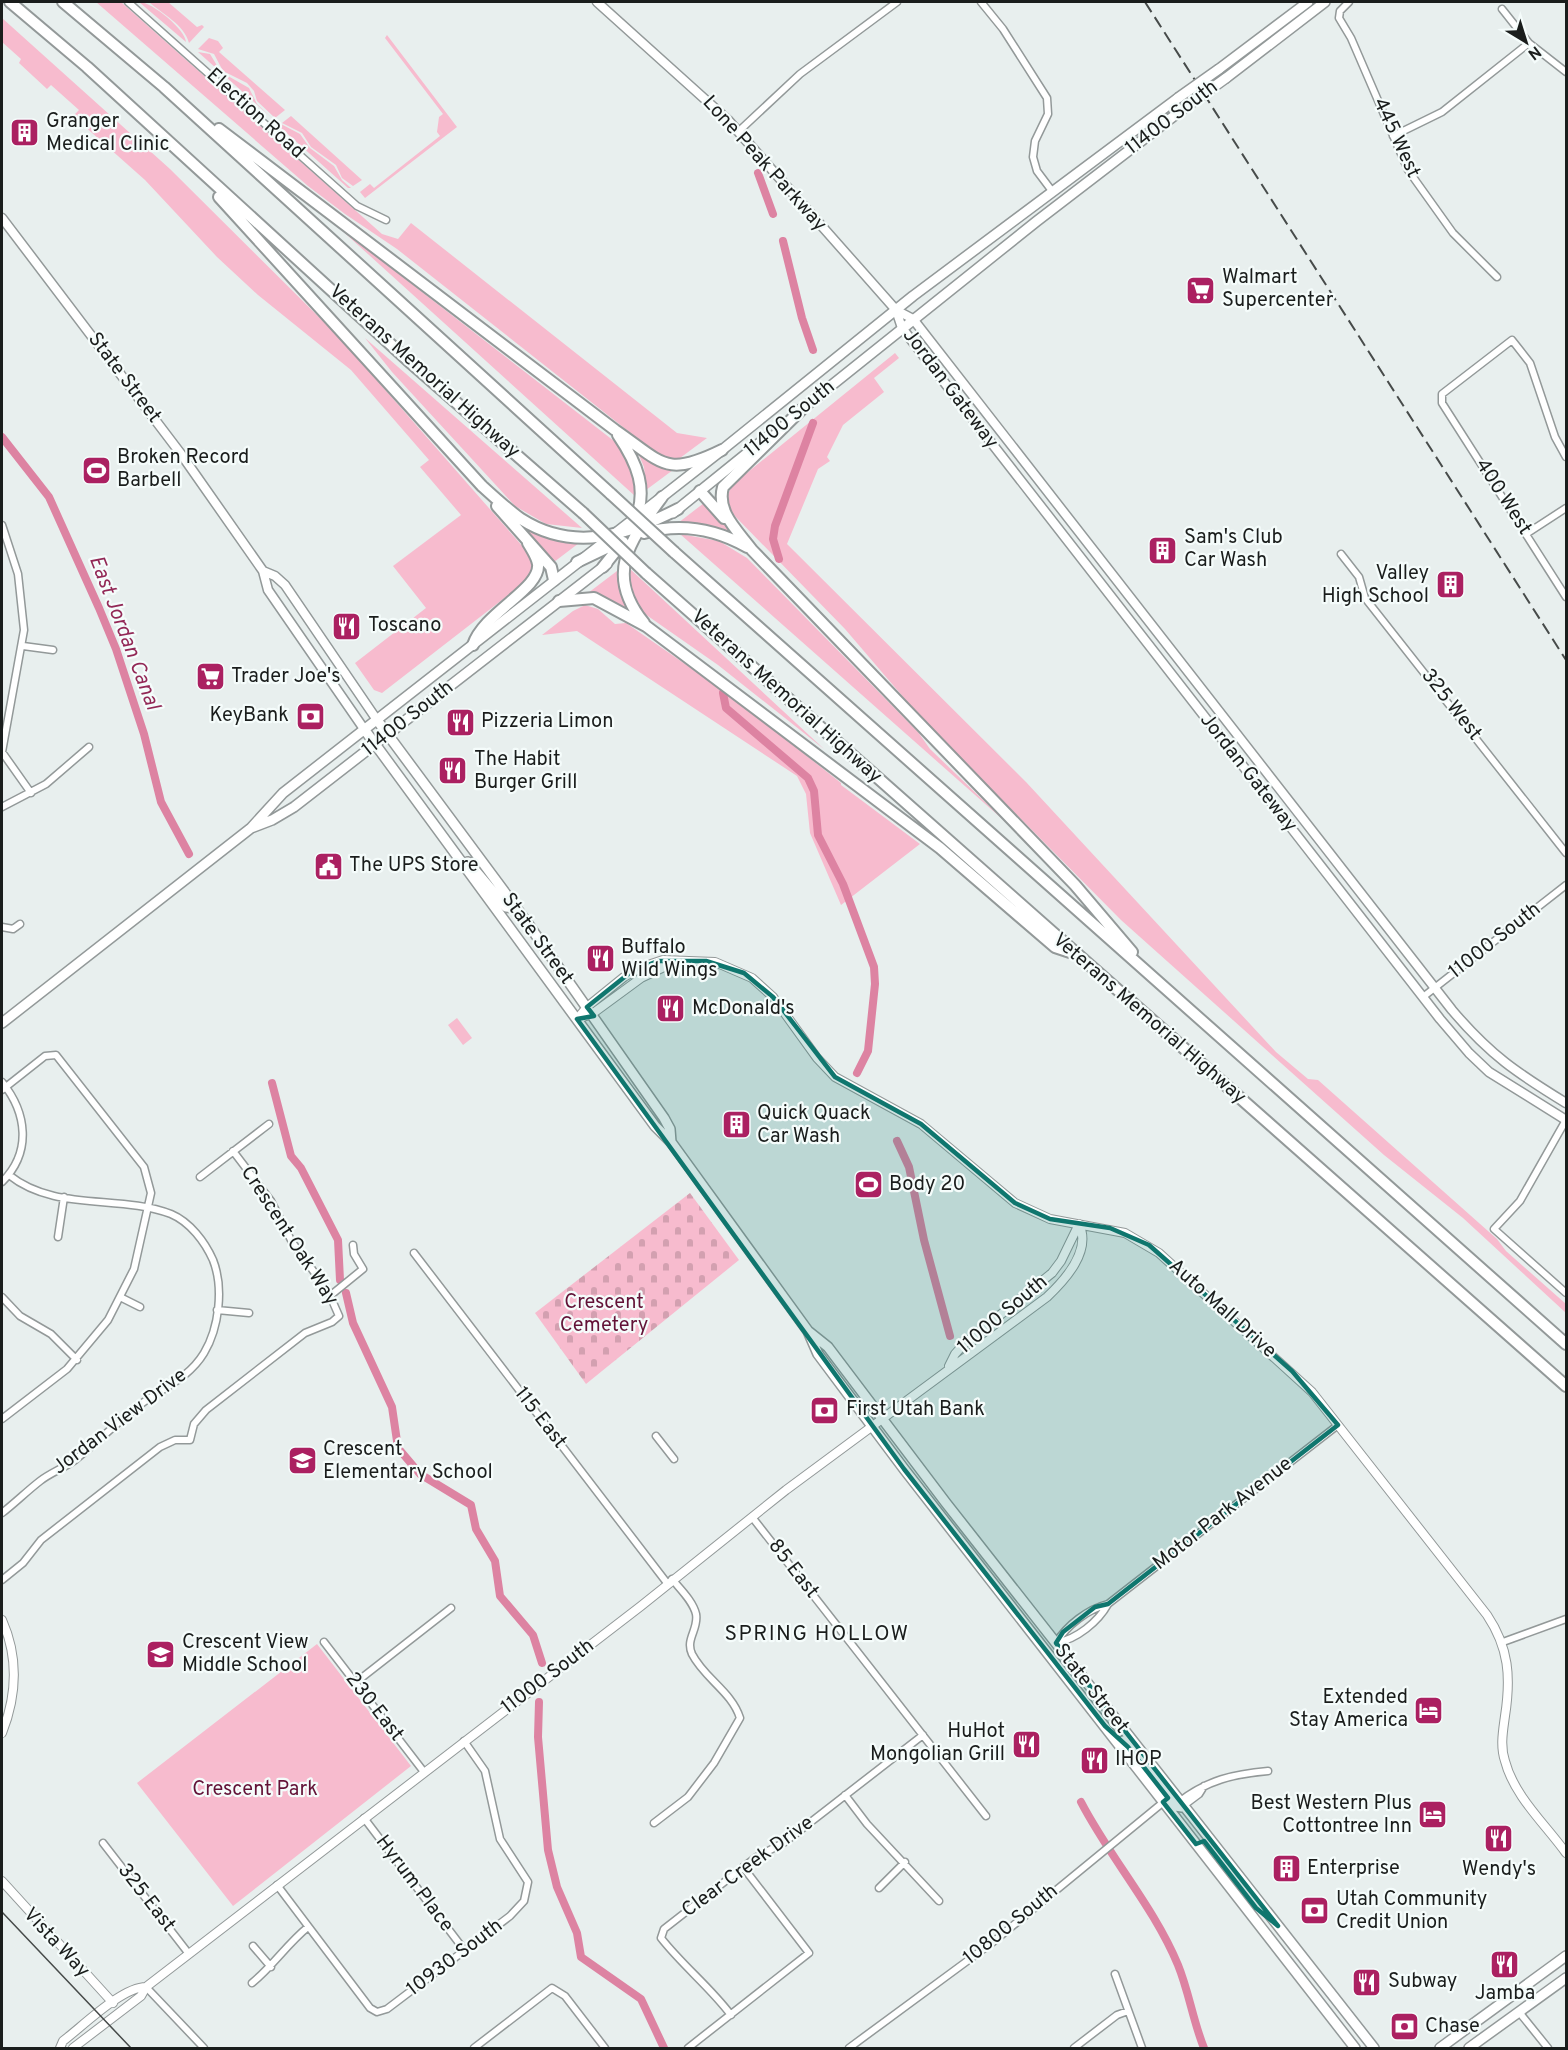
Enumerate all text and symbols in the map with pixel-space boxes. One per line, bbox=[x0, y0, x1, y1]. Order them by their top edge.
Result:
north arrow bbox=[1496, 12, 1556, 72]
text: N bbox=[1523, 41, 1545, 64]
street label: Election Road bbox=[200, 63, 310, 165]
street label: 11400 South bbox=[1120, 75, 1224, 161]
street label: Lone Peak Parkway bbox=[696, 90, 832, 238]
street label: 445 West bbox=[1366, 94, 1426, 182]
place label: Granger Medical Clinic bbox=[46, 109, 169, 158]
building icon: Granger Medical Clinic bbox=[9, 117, 41, 149]
place label: Walmart Supercenter bbox=[1222, 265, 1334, 314]
supermarket icon: Walmart Supercenter bbox=[1185, 274, 1217, 306]
street label: Veterans Memorial Highway bbox=[323, 279, 525, 465]
street label: Jordan Gateway bbox=[896, 324, 1004, 454]
street label: State Street bbox=[81, 327, 167, 429]
street label: 11400 South bbox=[739, 374, 841, 464]
place label: Broken Record Barbell bbox=[117, 445, 249, 494]
sports icon: Broken Record Barbell bbox=[80, 454, 112, 486]
street label: 400 West bbox=[1469, 454, 1537, 540]
place label: Sam's Club Car Wash bbox=[1184, 525, 1283, 574]
building icon: Sam's Club Car Wash bbox=[1147, 534, 1179, 566]
water label: East Jordan Canal bbox=[82, 552, 166, 716]
place label: Valley High School bbox=[1322, 561, 1429, 610]
building icon: Valley High School bbox=[1434, 569, 1466, 601]
street label: Veterans Memorial Highway bbox=[685, 604, 887, 790]
restaurant icon: Toscano bbox=[331, 610, 363, 642]
place label: Toscano bbox=[368, 613, 441, 639]
supermarket icon: Trader Joe's bbox=[194, 661, 226, 693]
place label: Trader Joe's bbox=[231, 664, 341, 690]
street label: 325 West bbox=[1415, 664, 1487, 746]
street label: 11400 South bbox=[357, 675, 459, 763]
bank icon: KeyBank bbox=[294, 700, 326, 732]
place label: KeyBank bbox=[209, 703, 289, 729]
restaurant icon: Pizzeria Limon bbox=[444, 706, 476, 738]
street label: Jordan Gateway bbox=[1193, 708, 1303, 838]
place label: Pizzeria Limon bbox=[481, 709, 613, 735]
place label: The Habit Burger Grill bbox=[474, 747, 577, 796]
restaurant icon: The Habit Burger Grill bbox=[437, 755, 469, 787]
public building icon: The UPS Store bbox=[312, 850, 344, 882]
place label: The UPS Store bbox=[349, 853, 479, 879]
street label: State Street bbox=[495, 888, 579, 990]
street label: 11000 South bbox=[1444, 897, 1546, 985]
street label: Veterans Memorial Highway bbox=[1047, 928, 1251, 1110]
place label: Buffalo Wild Wings bbox=[621, 935, 718, 984]
restaurant icon: Buffalo Wild Wings bbox=[584, 943, 616, 975]
restaurant icon: McDonald's bbox=[655, 993, 687, 1025]
place label: McDonald's bbox=[692, 996, 795, 1022]
place label: Quick Quack Car Wash bbox=[757, 1101, 871, 1150]
building icon: Quick Quack Car Wash bbox=[720, 1109, 752, 1141]
street label: Crescent Oak Way bbox=[234, 1161, 344, 1311]
sports icon: Body 20 bbox=[852, 1169, 884, 1201]
place label: Body 20 bbox=[889, 1172, 965, 1198]
street label: Auto Mall Drive bbox=[1163, 1254, 1281, 1364]
street label: 11000 South bbox=[952, 1270, 1054, 1360]
park label: Crescent Cemetery bbox=[560, 1290, 648, 1339]
street label: Jordan View Drive bbox=[48, 1363, 192, 1481]
street label: 115 East bbox=[508, 1382, 572, 1454]
bank icon: First Utah Bank bbox=[809, 1394, 841, 1426]
place label: First Utah Bank bbox=[846, 1397, 985, 1423]
place label: Crescent Elementary School bbox=[323, 1437, 493, 1486]
school or university icon: Crescent Elementary School bbox=[286, 1445, 318, 1477]
street label: Motor Park Avenue bbox=[1148, 1451, 1298, 1577]
street label: 85 East bbox=[762, 1534, 824, 1604]
district label: SPRING HOLLOW bbox=[724, 1621, 910, 1648]
place label: Crescent View Middle School bbox=[182, 1630, 308, 1679]
street label: 11000 South bbox=[496, 1633, 600, 1721]
school or university icon: Crescent View Middle School bbox=[145, 1639, 177, 1671]
street label: State Street bbox=[1048, 1639, 1134, 1739]
street label: 230 East bbox=[339, 1667, 409, 1747]
place label: Extended Stay America bbox=[1289, 1685, 1408, 1734]
hotel icon: Extended Stay America bbox=[1413, 1694, 1445, 1726]
place label: HuHot Mongolian Grill bbox=[870, 1719, 1005, 1768]
restaurant icon: HuHot Mongolian Grill bbox=[1010, 1728, 1042, 1760]
restaurant icon: IHOP bbox=[1078, 1744, 1110, 1776]
place label: IHOP bbox=[1115, 1747, 1162, 1773]
park label: Crescent Park bbox=[192, 1777, 318, 1803]
place label: Best Western Plus Cottontree Inn bbox=[1251, 1791, 1412, 1840]
hotel icon: Best Western Plus Cottontree Inn bbox=[1417, 1799, 1449, 1831]
street label: Clear Creek Drive bbox=[677, 1810, 819, 1924]
restaurant icon: Wendy's bbox=[1483, 1823, 1515, 1855]
street label: Hyrum Place bbox=[369, 1830, 459, 1938]
building icon: Enterprise bbox=[1270, 1853, 1302, 1885]
place label: Enterprise bbox=[1307, 1856, 1400, 1882]
place label: Wendy's bbox=[1462, 1857, 1536, 1883]
street label: 325 East bbox=[111, 1858, 181, 1938]
street label: 10800 South bbox=[958, 1879, 1064, 1971]
place label: Utah Community Credit Union bbox=[1336, 1887, 1487, 1936]
bank icon: Utah Community Credit Union bbox=[1299, 1895, 1331, 1927]
street label: Vista Way bbox=[17, 1902, 95, 1984]
street label: 10930 South bbox=[402, 1913, 508, 2003]
restaurant icon: Jamba bbox=[1489, 1948, 1521, 1980]
restaurant icon: Subway bbox=[1351, 1966, 1383, 1998]
place label: Subway bbox=[1388, 1969, 1457, 1995]
place label: Jamba bbox=[1475, 1981, 1535, 2007]
bank icon: Chase bbox=[1388, 2011, 1420, 2043]
place label: Chase bbox=[1425, 2014, 1480, 2040]

